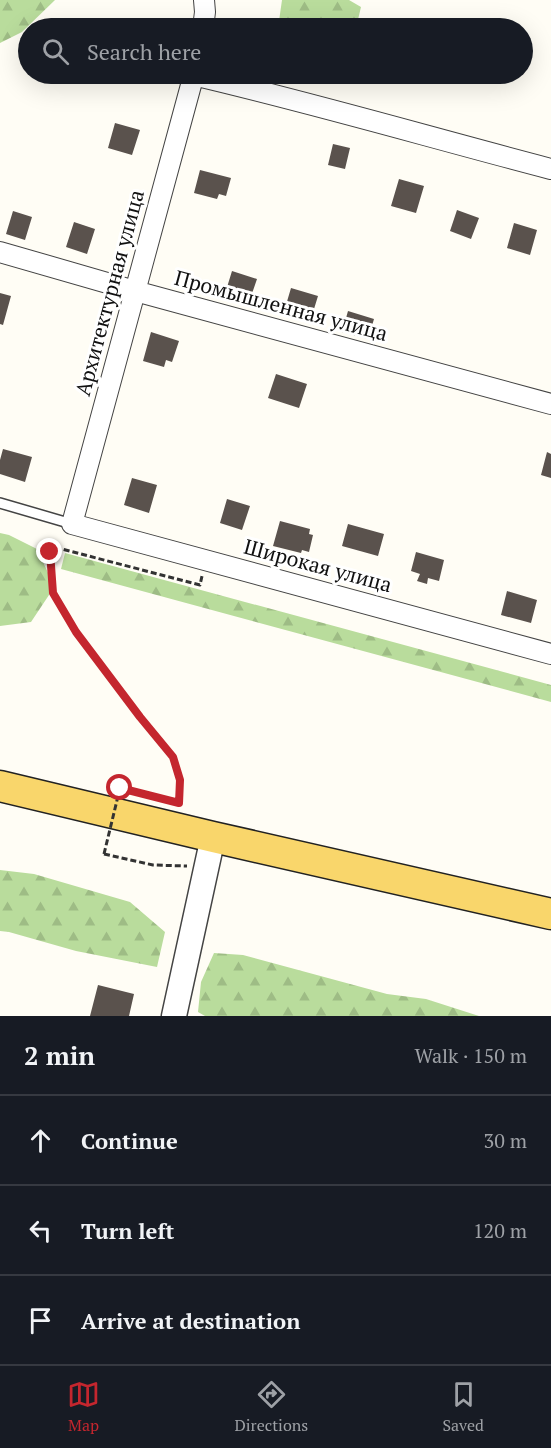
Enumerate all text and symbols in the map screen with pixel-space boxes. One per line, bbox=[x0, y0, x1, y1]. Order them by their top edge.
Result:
search box bbox=[18, 18, 533, 84]
icon: search bbox=[39, 35, 72, 68]
text: Search here bbox=[87, 37, 201, 66]
street label: Архитектурная улица bbox=[68, 186, 150, 399]
street label: Промышленная улица bbox=[172, 263, 391, 347]
street label: Широкая улица bbox=[241, 532, 396, 598]
route end bbox=[36, 538, 62, 564]
route start bbox=[106, 774, 132, 800]
text: 2 min bbox=[24, 1038, 95, 1072]
text: Walk · 150 m bbox=[415, 1042, 527, 1069]
icon: ahead bbox=[24, 1124, 57, 1157]
text: Continue bbox=[81, 1126, 178, 1155]
text: 30 m bbox=[484, 1127, 527, 1154]
icon: left bbox=[24, 1214, 57, 1247]
text: Turn left bbox=[81, 1216, 174, 1245]
text: 120 m bbox=[473, 1217, 527, 1244]
icon: arrive bbox=[24, 1304, 57, 1337]
text: Arrive at destination bbox=[81, 1306, 300, 1335]
tab: Map bbox=[67, 1378, 100, 1436]
tab: Directions bbox=[234, 1378, 308, 1436]
tab: Saved bbox=[442, 1378, 484, 1436]

